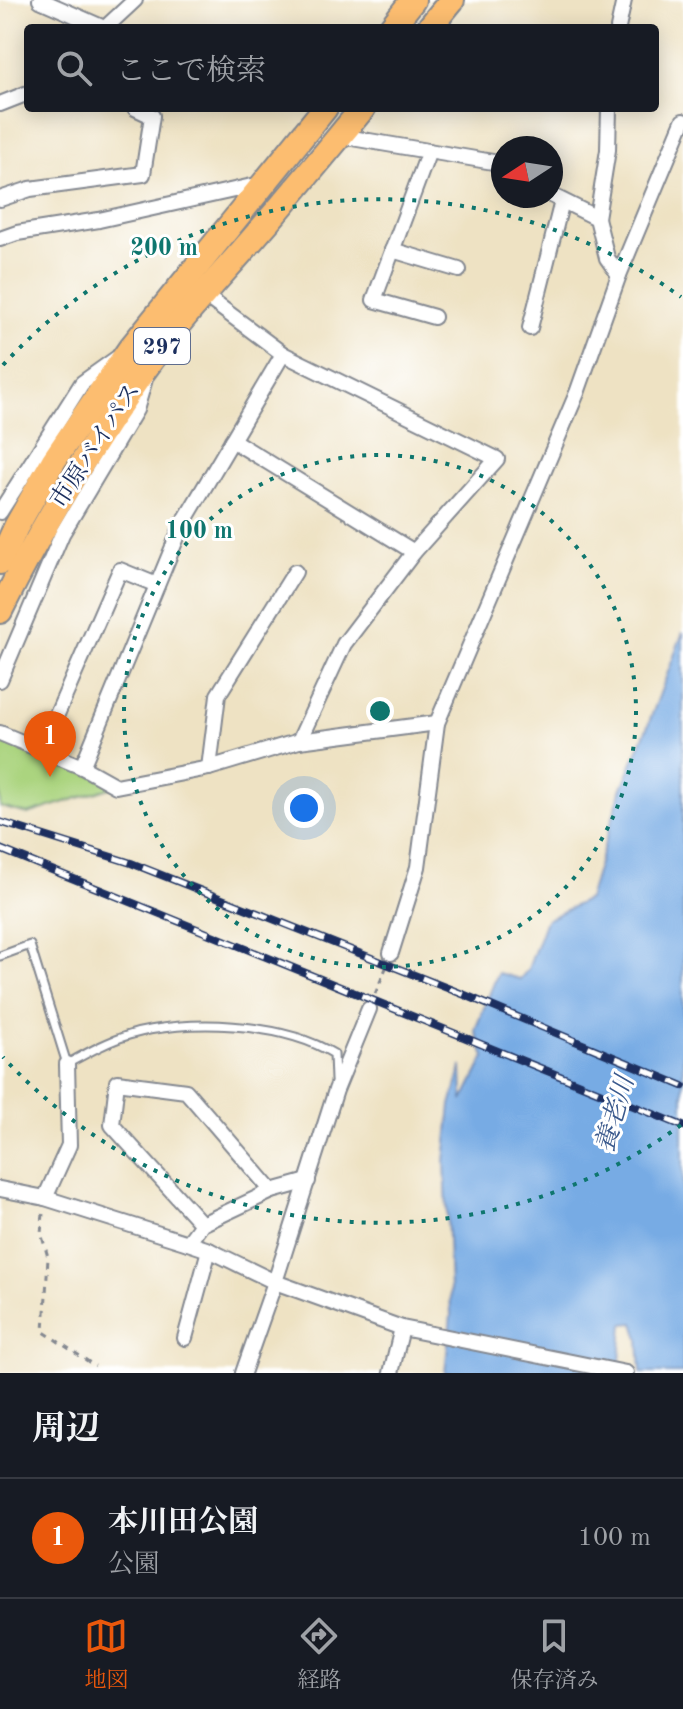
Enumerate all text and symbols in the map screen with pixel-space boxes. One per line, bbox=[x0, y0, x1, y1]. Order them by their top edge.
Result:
search box bbox=[24, 24, 659, 112]
icon: search bbox=[52, 46, 96, 90]
text: ここで検索 bbox=[116, 57, 266, 87]
north arrow bbox=[491, 136, 563, 208]
text: 200 m bbox=[130, 237, 198, 261]
road number: 297 bbox=[134, 328, 190, 364]
street label: 市原バイパス bbox=[45, 378, 146, 513]
text: 100 m bbox=[165, 520, 233, 544]
centre of rings bbox=[366, 697, 394, 725]
pin: 1 bbox=[24, 711, 76, 777]
your location bbox=[284, 788, 324, 828]
water label: 養老川 bbox=[591, 1070, 640, 1156]
text: 周辺 bbox=[32, 1413, 100, 1447]
text: 本川田公園 bbox=[108, 1508, 258, 1538]
text: 1 bbox=[50, 1525, 66, 1551]
text: 100 m bbox=[578, 1525, 651, 1551]
text: 公園 bbox=[108, 1552, 160, 1578]
tab: 地図 bbox=[84, 1614, 129, 1695]
tab: 経路 bbox=[297, 1614, 342, 1695]
tab: 保存済み bbox=[510, 1614, 599, 1695]

